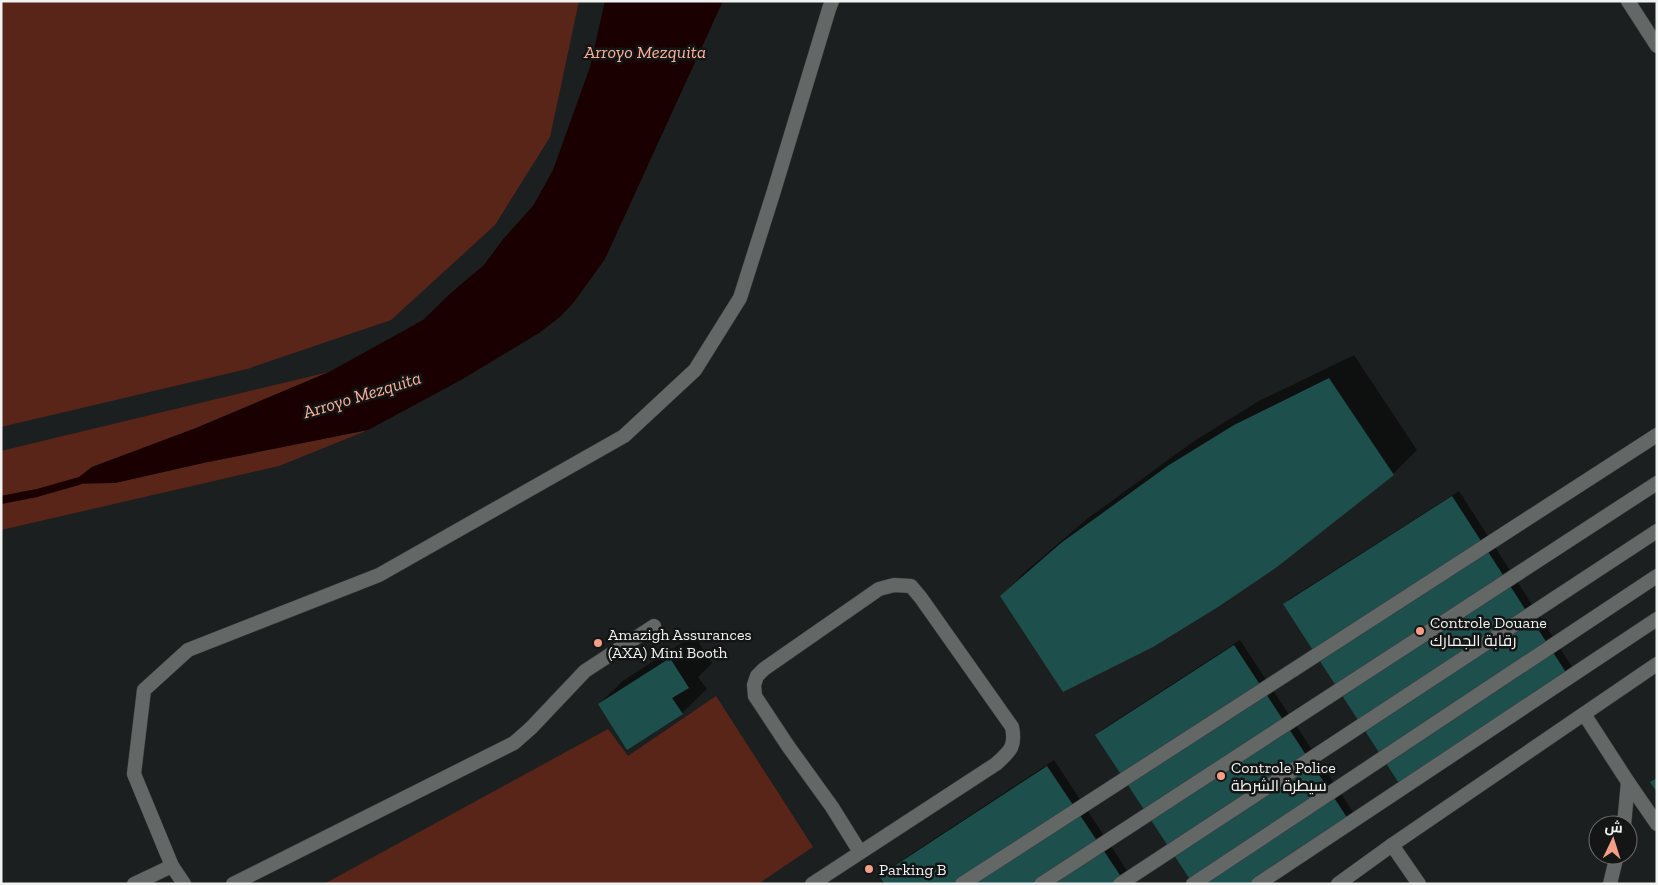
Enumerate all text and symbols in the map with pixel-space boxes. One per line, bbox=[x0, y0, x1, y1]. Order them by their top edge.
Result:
water label: Arroyo Mezquita bbox=[583, 41, 706, 63]
water label: Arroyo Mezquita bbox=[299, 367, 424, 424]
place label: Controle Douane رقابة الجمارك bbox=[1430, 613, 1547, 650]
place label: Amazigh Assurances (AXA) Mini Booth bbox=[608, 625, 751, 662]
marker: Controle Douane رقابة الجمارك bbox=[1414, 625, 1426, 637]
marker: Amazigh Assurances (AXA) Mini Booth bbox=[592, 637, 604, 649]
place label: Controle Police سيطرة الشرطة bbox=[1231, 758, 1336, 795]
marker: Controle Police سيطرة الشرطة bbox=[1215, 770, 1227, 782]
north arrow bbox=[1588, 815, 1638, 865]
text: ش bbox=[1604, 818, 1623, 837]
place label: Parking B bbox=[879, 860, 947, 879]
marker: Parking B bbox=[863, 863, 875, 875]

